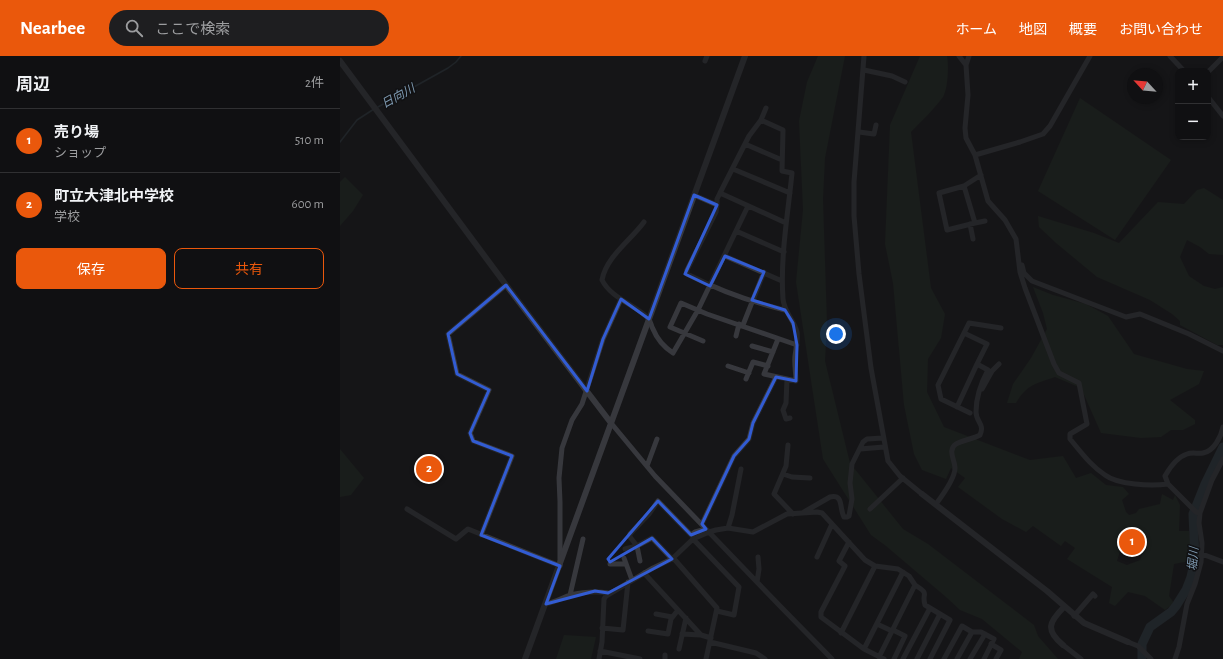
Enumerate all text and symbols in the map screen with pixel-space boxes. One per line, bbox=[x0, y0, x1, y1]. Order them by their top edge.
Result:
search box bbox=[109, 10, 389, 46]
icon: search bbox=[123, 17, 145, 39]
text: Nearbee bbox=[20, 19, 85, 38]
text: ここで検索 bbox=[155, 22, 230, 37]
text: ホーム bbox=[955, 23, 997, 37]
text: 地図 bbox=[1019, 23, 1047, 37]
text: 概要 bbox=[1069, 23, 1097, 37]
text: お問い合わせ bbox=[1119, 23, 1203, 37]
north arrow bbox=[1127, 68, 1163, 104]
map controls bbox=[1175, 68, 1211, 140]
button: + bbox=[1175, 68, 1211, 104]
text: 周辺 bbox=[16, 76, 50, 93]
text: 2件 bbox=[305, 77, 324, 90]
water label: 日向川 bbox=[379, 80, 418, 110]
button: − bbox=[1175, 104, 1211, 140]
text: 売り場 bbox=[54, 125, 99, 140]
text: 1 bbox=[27, 134, 31, 147]
text: 510 m bbox=[295, 134, 324, 147]
text: ショップ bbox=[54, 147, 106, 160]
text: 町立大津北中学校 bbox=[54, 189, 174, 204]
text: 2 bbox=[26, 198, 32, 211]
text: 600 m bbox=[292, 198, 324, 211]
text: 学校 bbox=[54, 211, 80, 224]
button: 保存 bbox=[16, 248, 166, 289]
button: 共有 bbox=[174, 248, 324, 289]
your location bbox=[826, 324, 846, 344]
pin: 2 bbox=[416, 454, 442, 484]
pin: 1 bbox=[1119, 527, 1145, 557]
water label: 堀川 bbox=[1186, 545, 1200, 571]

